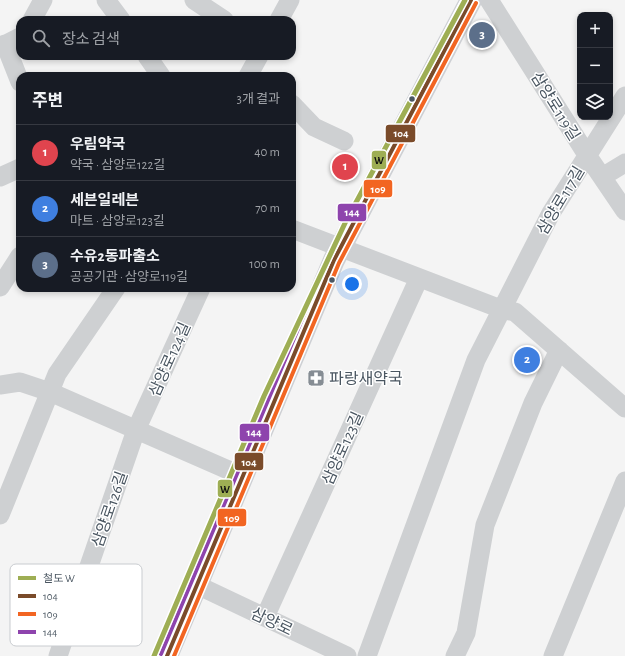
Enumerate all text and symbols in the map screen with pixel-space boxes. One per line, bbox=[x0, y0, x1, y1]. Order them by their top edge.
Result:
map controls bbox=[577, 12, 613, 120]
button: + bbox=[577, 12, 613, 48]
search box bbox=[16, 16, 296, 60]
pin: 3 bbox=[469, 20, 495, 50]
icon: search bbox=[30, 27, 52, 49]
text: 장소 검색 bbox=[62, 32, 120, 47]
button: − bbox=[577, 48, 613, 84]
street label: 삼양로119길 bbox=[528, 69, 582, 144]
button: layers bbox=[577, 84, 613, 120]
text: 주변 bbox=[32, 92, 63, 109]
text: 3개 결과 bbox=[237, 93, 280, 106]
unlabelled marker bbox=[407, 94, 417, 104]
line badge: 104 bbox=[385, 124, 416, 143]
text: 104 bbox=[393, 128, 409, 139]
text: 우림약국 bbox=[70, 137, 125, 152]
text: 1 bbox=[43, 146, 47, 159]
text: 40 m bbox=[254, 146, 280, 159]
line badge: W bbox=[371, 150, 387, 170]
pin: 1 bbox=[332, 152, 358, 182]
text: W bbox=[374, 155, 384, 166]
text: 약국 · 삼양로122길 bbox=[70, 159, 165, 172]
street label: 삼양로117길 bbox=[534, 164, 587, 237]
line badge: 109 bbox=[363, 179, 393, 198]
text: 109 bbox=[370, 184, 386, 195]
text: 세븐일레븐 bbox=[70, 193, 139, 208]
text: 2 bbox=[42, 202, 48, 215]
text: 70 m bbox=[255, 202, 280, 215]
line badge: 144 bbox=[337, 203, 367, 222]
text: 144 bbox=[344, 207, 360, 218]
text: 마트 · 삼양로123길 bbox=[70, 215, 165, 228]
text: 수유2동파출소 bbox=[70, 249, 160, 264]
text: 3 bbox=[42, 258, 48, 271]
text: 100 m bbox=[249, 258, 280, 271]
text: 공공기관 · 삼양로119길 bbox=[70, 271, 188, 284]
your location bbox=[342, 274, 362, 294]
unlabelled marker bbox=[327, 275, 337, 285]
street label: 삼양로124길 bbox=[146, 320, 193, 399]
pin: 2 bbox=[514, 345, 540, 375]
pharmacy icon: 파랑새약국 bbox=[306, 368, 326, 388]
place label: 파랑새약국 bbox=[329, 371, 403, 387]
street label: 삼양로123길 bbox=[320, 409, 366, 487]
line badge: 144 bbox=[239, 423, 270, 442]
text: 144 bbox=[246, 427, 262, 438]
line badge: 104 bbox=[234, 452, 264, 471]
text: 104 bbox=[241, 457, 257, 468]
street label: 삼양로126길 bbox=[89, 469, 130, 549]
line badge: W bbox=[217, 479, 233, 498]
text: W bbox=[220, 484, 230, 495]
line badge: 109 bbox=[217, 508, 247, 527]
text: 109 bbox=[224, 513, 240, 524]
legend bbox=[10, 564, 142, 646]
text: 철도 W bbox=[43, 573, 75, 584]
text: 104 bbox=[43, 591, 58, 602]
street label: 삼양로 bbox=[248, 605, 295, 639]
text: 109 bbox=[43, 609, 58, 620]
text: 144 bbox=[43, 627, 57, 638]

